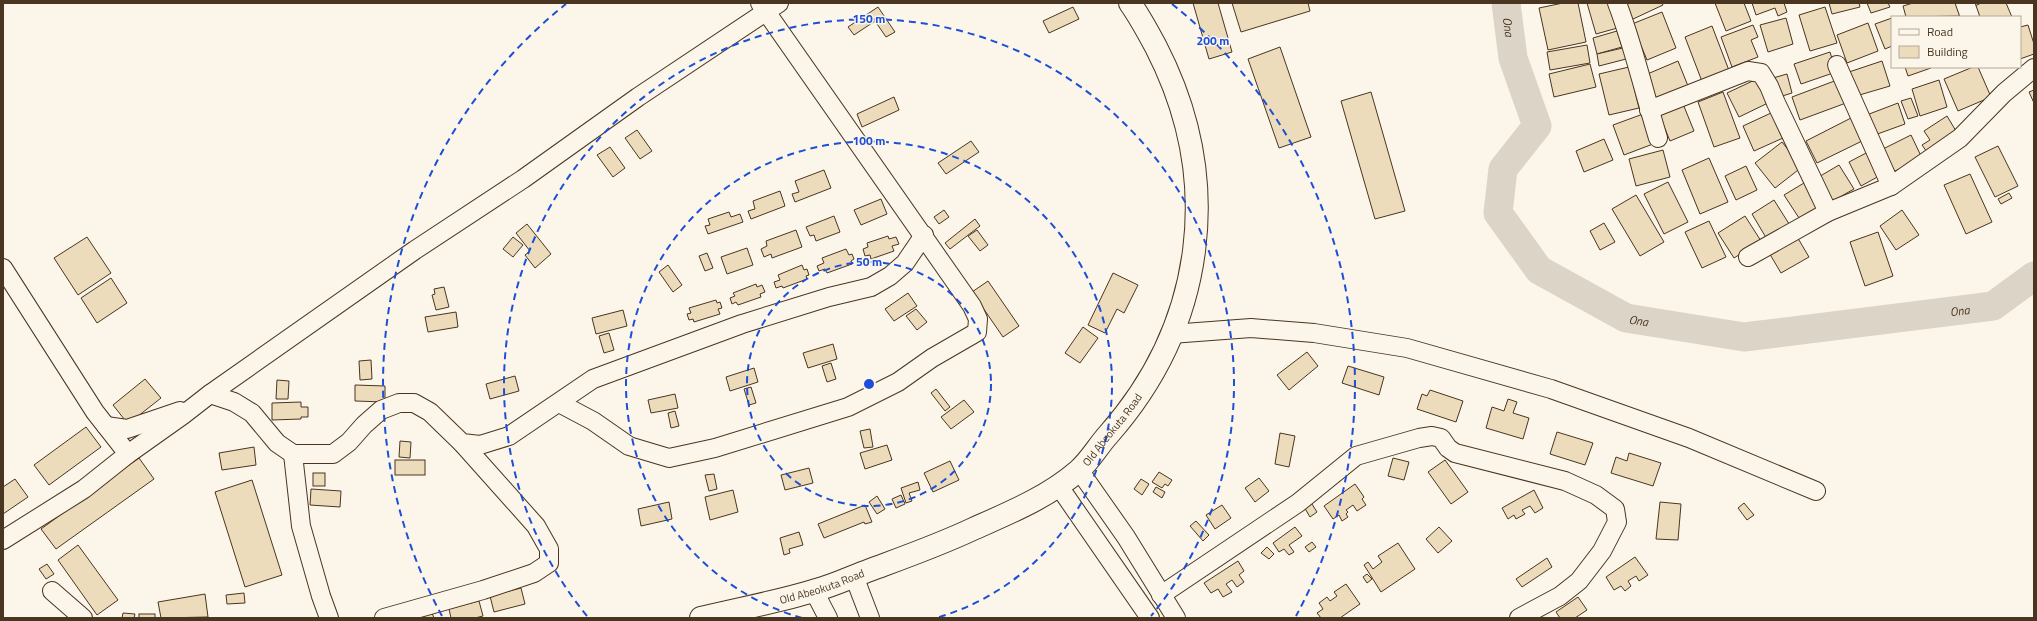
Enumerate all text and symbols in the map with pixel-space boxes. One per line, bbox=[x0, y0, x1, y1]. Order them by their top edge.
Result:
text: 150 m bbox=[853, 9, 885, 28]
water label: Ona bbox=[1498, 16, 1520, 39]
legend bbox=[1891, 16, 2021, 68]
text: Road bbox=[1927, 22, 1953, 41]
text: 200 m bbox=[1197, 31, 1229, 50]
text: Building bbox=[1927, 42, 1968, 61]
text: 100 m bbox=[853, 131, 885, 150]
text: 50 m bbox=[856, 252, 882, 271]
water label: Ona bbox=[1949, 299, 1971, 321]
water label: Ona bbox=[1627, 309, 1651, 331]
centre of rings bbox=[862, 377, 876, 391]
street label: Old Abeokuta Road bbox=[1079, 390, 1146, 470]
street label: Old Abeokuta Road bbox=[778, 565, 867, 608]

